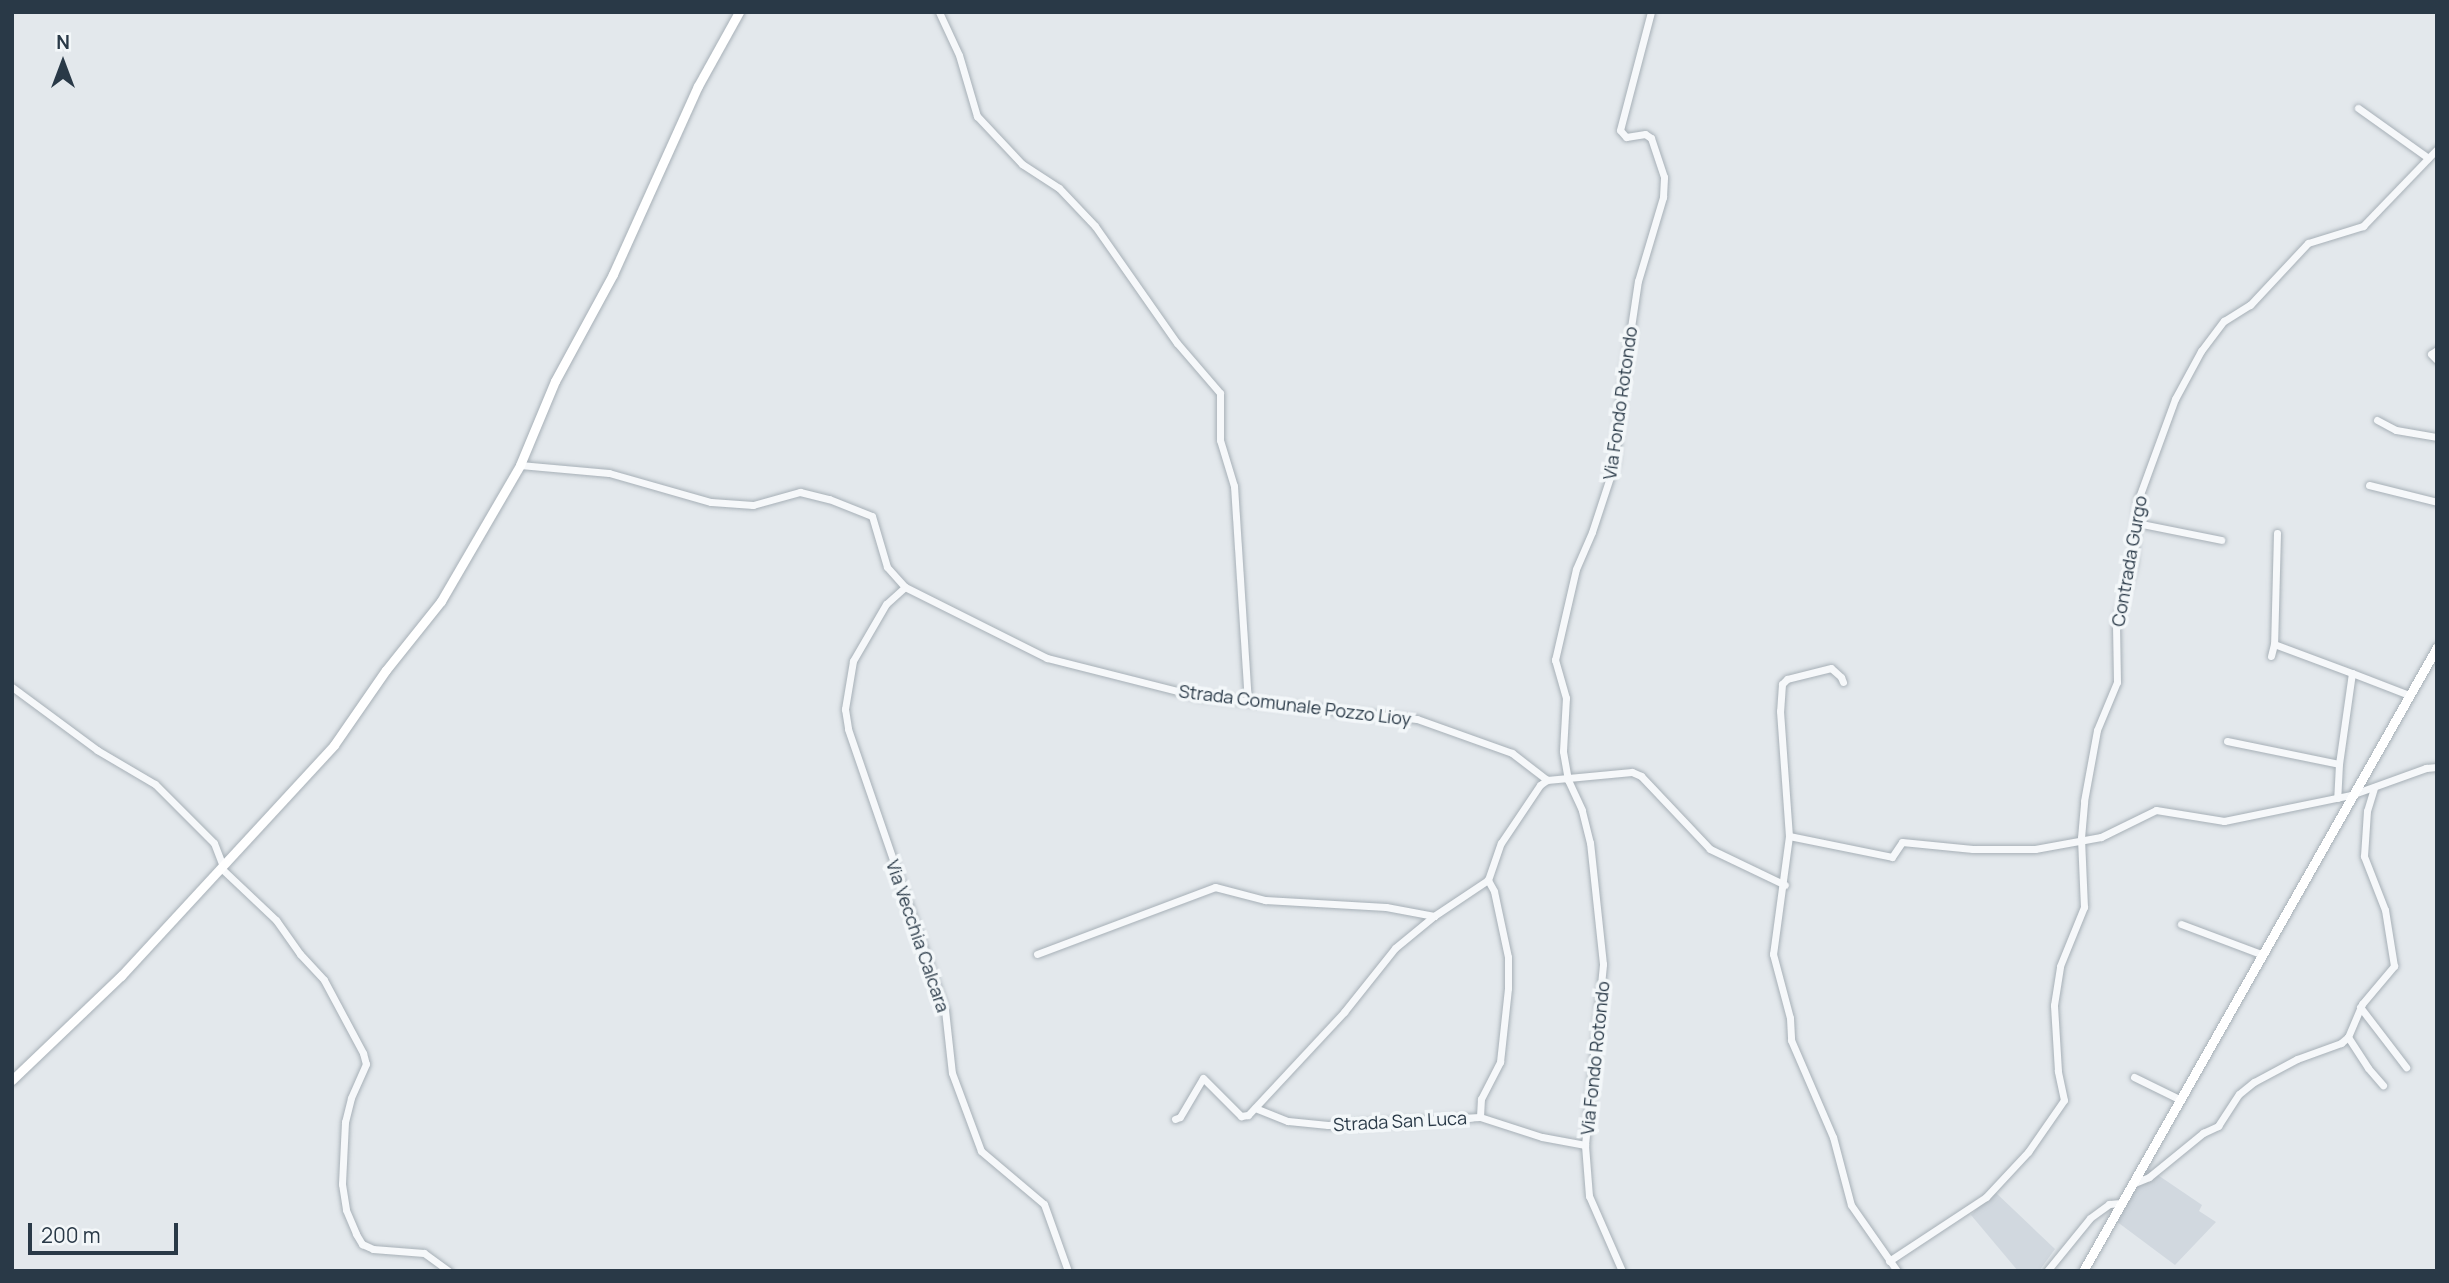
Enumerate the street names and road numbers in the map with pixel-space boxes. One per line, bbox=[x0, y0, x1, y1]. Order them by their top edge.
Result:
street label: Via Fondo Rotondo bbox=[1599, 325, 1641, 481]
street label: Contrada Gurgo bbox=[2107, 494, 2151, 628]
street label: Strada Comunale Pozzo Lioy bbox=[1178, 680, 1412, 730]
street label: Via Vecchia Calcara bbox=[882, 857, 954, 1015]
street label: Via Fondo Rotondo bbox=[1576, 980, 1614, 1136]
street label: Strada San Luca bbox=[1333, 1107, 1467, 1135]

